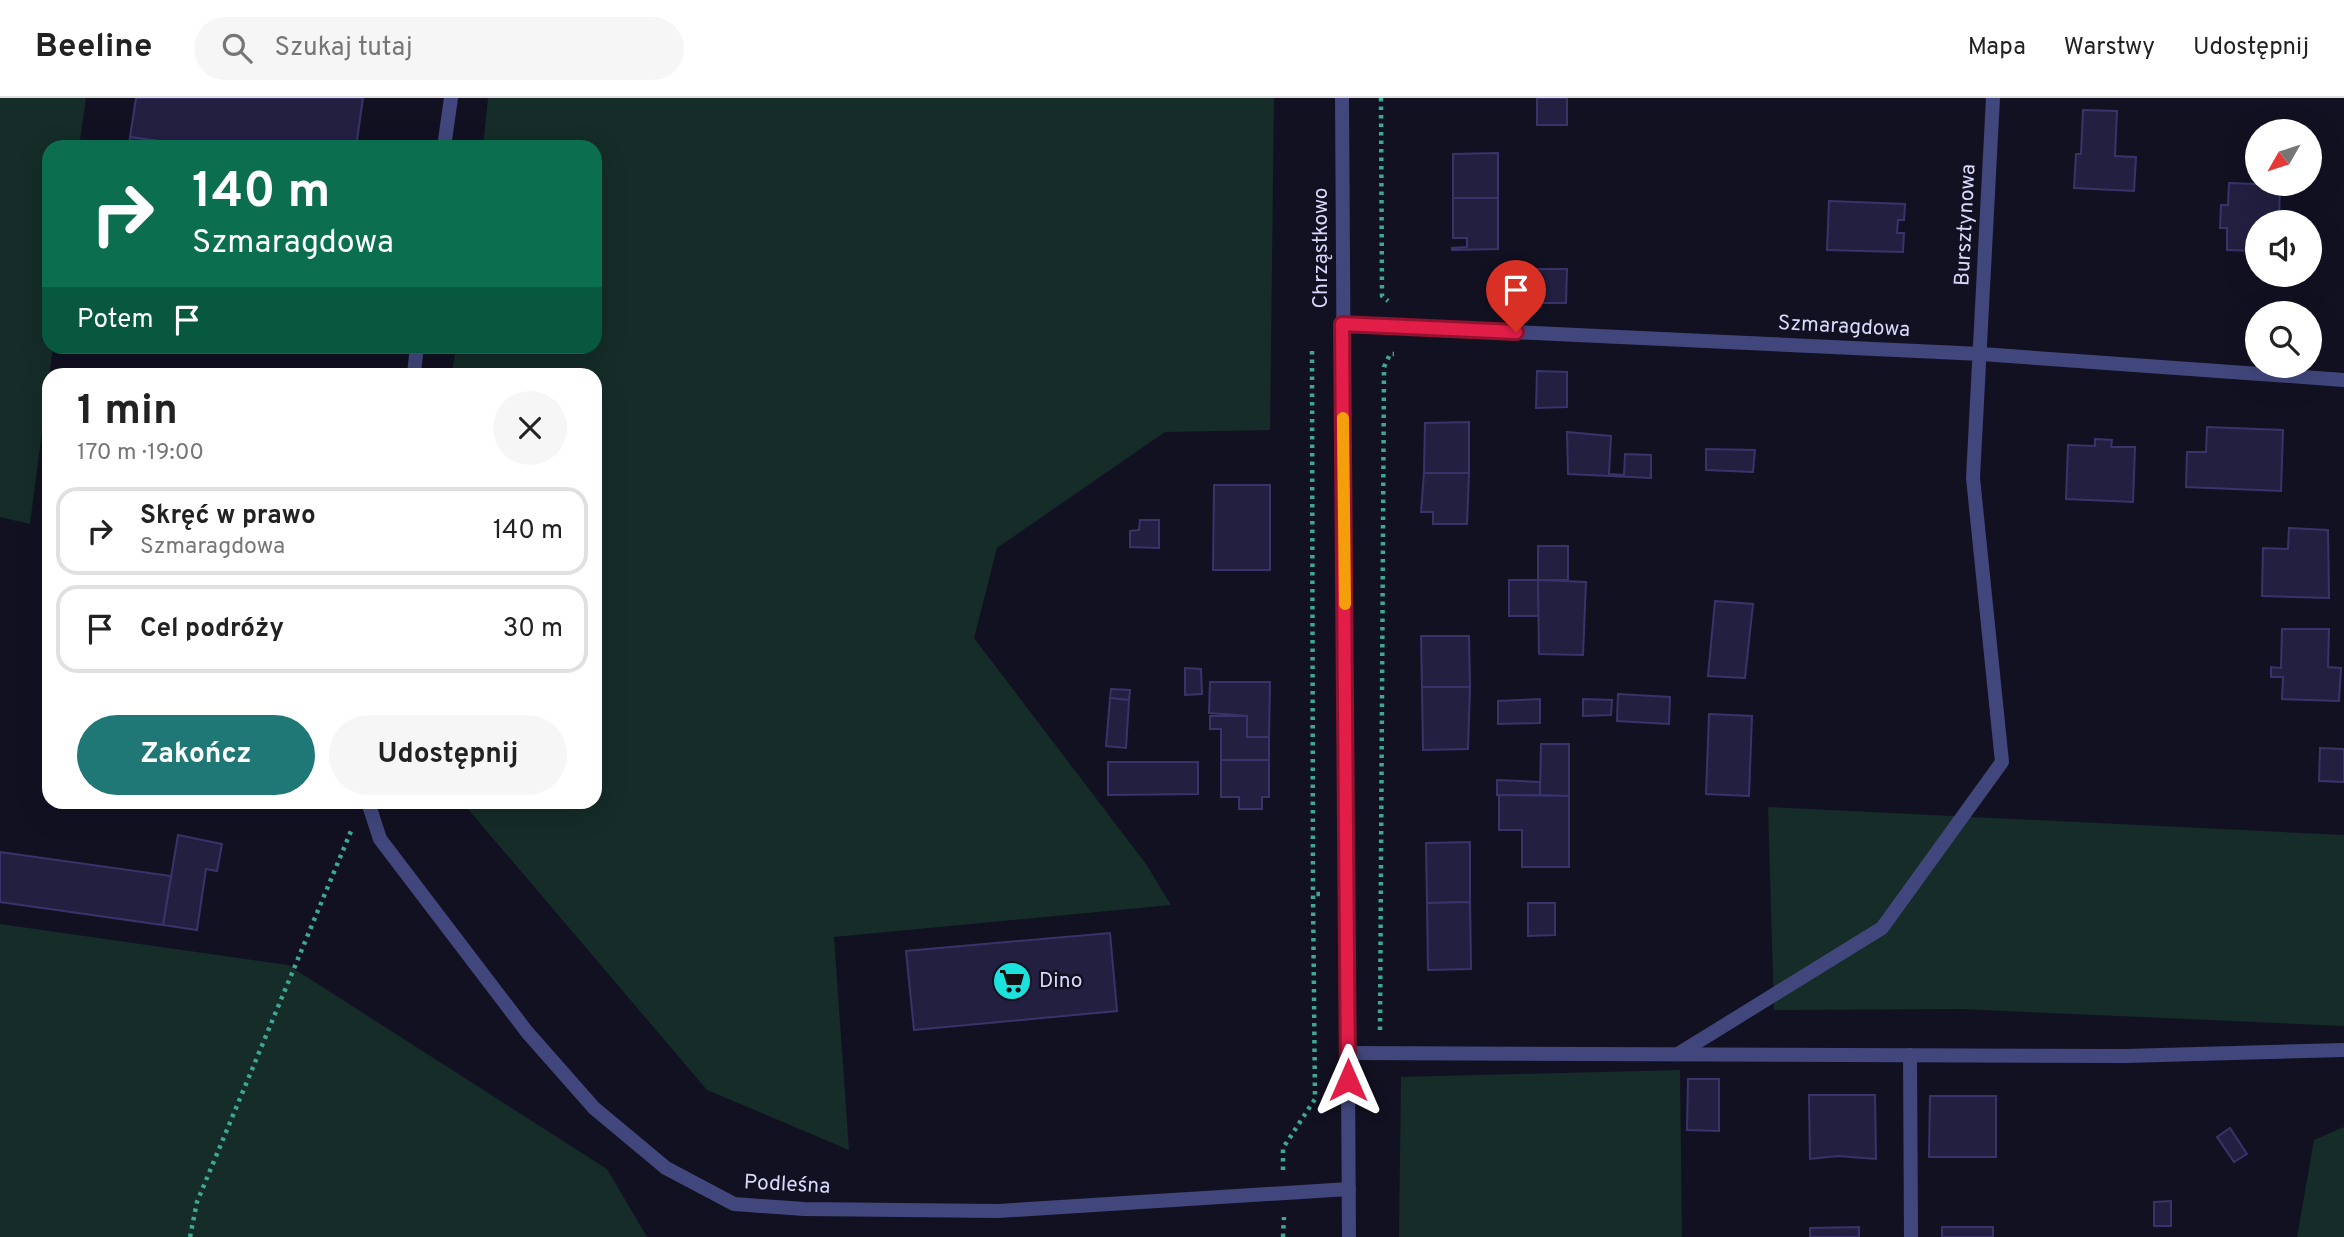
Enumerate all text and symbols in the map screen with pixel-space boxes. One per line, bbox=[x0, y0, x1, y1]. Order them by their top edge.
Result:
search box bbox=[194, 17, 684, 80]
text: Beeline bbox=[35, 27, 152, 69]
icon: search bbox=[218, 29, 256, 67]
text: Szukaj tutaj bbox=[274, 32, 413, 65]
text: Mapa bbox=[1968, 33, 2026, 63]
text: Warstwy bbox=[2064, 33, 2155, 63]
text: Udostępnij bbox=[2193, 33, 2309, 63]
north arrow bbox=[2245, 119, 2322, 196]
map controls bbox=[2245, 119, 2322, 378]
text: 140 m bbox=[192, 163, 331, 225]
street label: Bursztynowa bbox=[1949, 163, 1983, 287]
icon: right bbox=[77, 168, 168, 259]
street label: Chrząstkowo bbox=[1308, 187, 1335, 309]
button: sound bbox=[2245, 210, 2322, 287]
text: Szmaragdowa bbox=[192, 224, 394, 264]
pin bbox=[1486, 260, 1546, 332]
icon: arrive bbox=[1497, 271, 1535, 309]
icon: arrive bbox=[168, 301, 206, 339]
button: search bbox=[2245, 301, 2322, 378]
text: Potem bbox=[77, 304, 154, 337]
street label: Szmaragdowa bbox=[1777, 310, 1911, 344]
text: 1 min bbox=[77, 386, 178, 439]
button: close bbox=[493, 391, 567, 465]
text: 170 m · 19:00 bbox=[77, 439, 204, 468]
text: Skręć w prawo bbox=[140, 500, 316, 533]
icon: right bbox=[81, 512, 119, 550]
text: 140 m bbox=[493, 515, 563, 548]
text: Szmaragdowa bbox=[140, 533, 285, 562]
icon: arrive bbox=[81, 610, 119, 648]
text: Cel podróży bbox=[140, 613, 284, 646]
text: 30 m bbox=[503, 613, 563, 646]
button: Zakończ bbox=[77, 715, 315, 795]
button: Udostępnij bbox=[329, 715, 567, 795]
supermarket icon: Dino bbox=[991, 960, 1033, 1002]
place label: Dino bbox=[1039, 968, 1083, 995]
position arrow bbox=[1311, 1043, 1385, 1117]
street label: Podleśna bbox=[743, 1169, 831, 1201]

